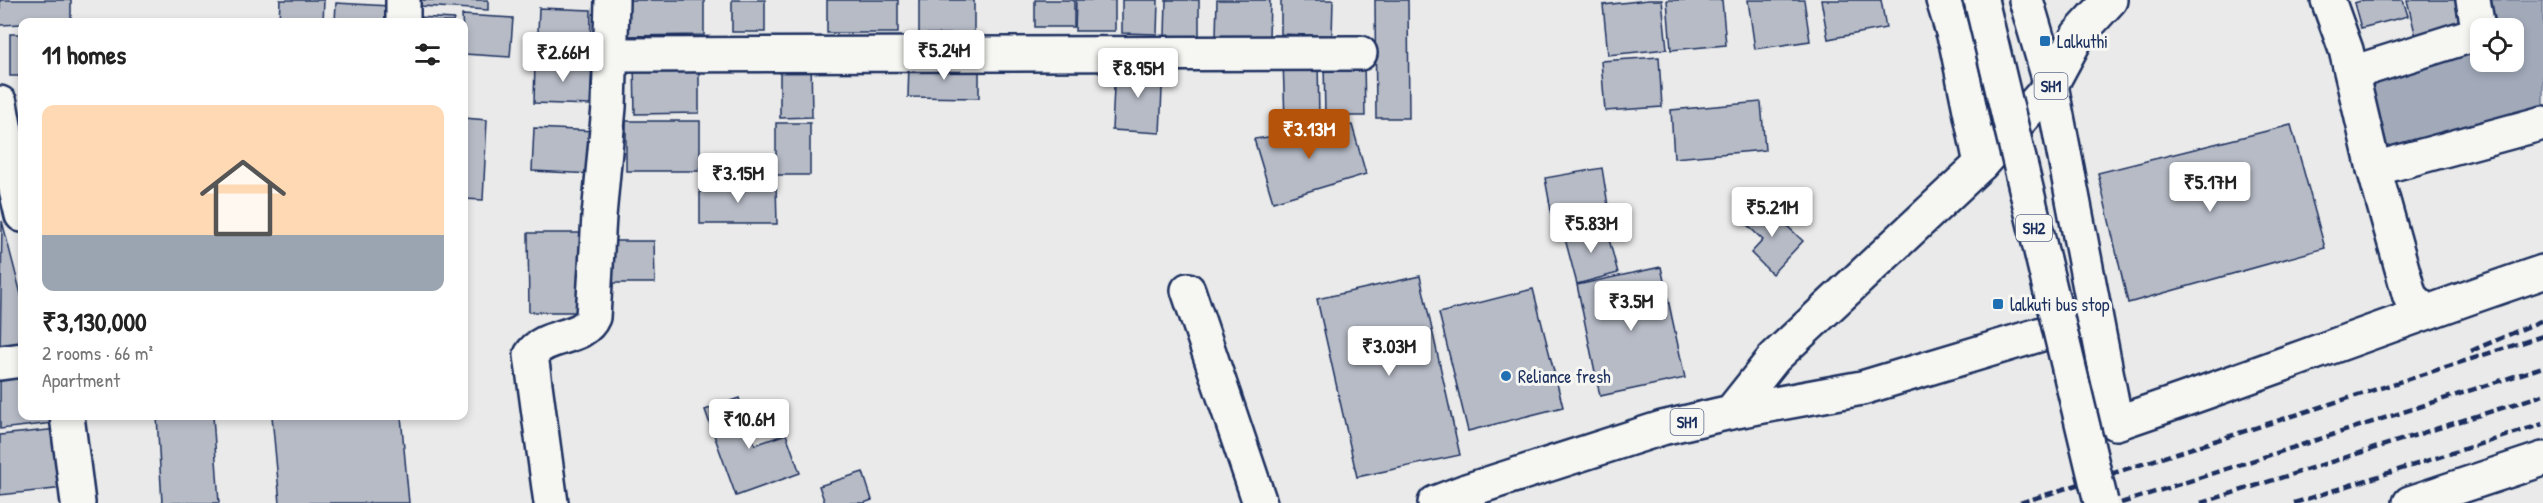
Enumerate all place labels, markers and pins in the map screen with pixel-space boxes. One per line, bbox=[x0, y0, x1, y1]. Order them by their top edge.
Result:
place label: Lalkuthi bbox=[2057, 29, 2108, 54]
pin: ₹5.24M bbox=[895, 30, 993, 81]
pin: ₹2.66M bbox=[514, 32, 612, 83]
marker: Lalkuthi bbox=[2038, 34, 2052, 48]
pin: ₹8.95M bbox=[1089, 48, 1187, 99]
pin: ₹3.13M bbox=[1260, 109, 1358, 160]
pin: ₹3.15M bbox=[689, 153, 787, 204]
pin: ₹5.17M bbox=[2161, 162, 2259, 213]
pin: ₹5.21M bbox=[1723, 187, 1821, 238]
pin: ₹5.83M bbox=[1542, 203, 1640, 254]
pin: ₹3.5M bbox=[1589, 281, 1673, 332]
place label: lalkuti bus stop bbox=[2010, 292, 2110, 317]
marker: lalkuti bus stop bbox=[1991, 297, 2005, 311]
pin: ₹3.03M bbox=[1340, 326, 1438, 377]
place label: Reliance fresh bbox=[1518, 364, 1611, 389]
marker: Reliance fresh bbox=[1499, 369, 1513, 383]
pin: ₹10.6M bbox=[700, 399, 798, 450]

